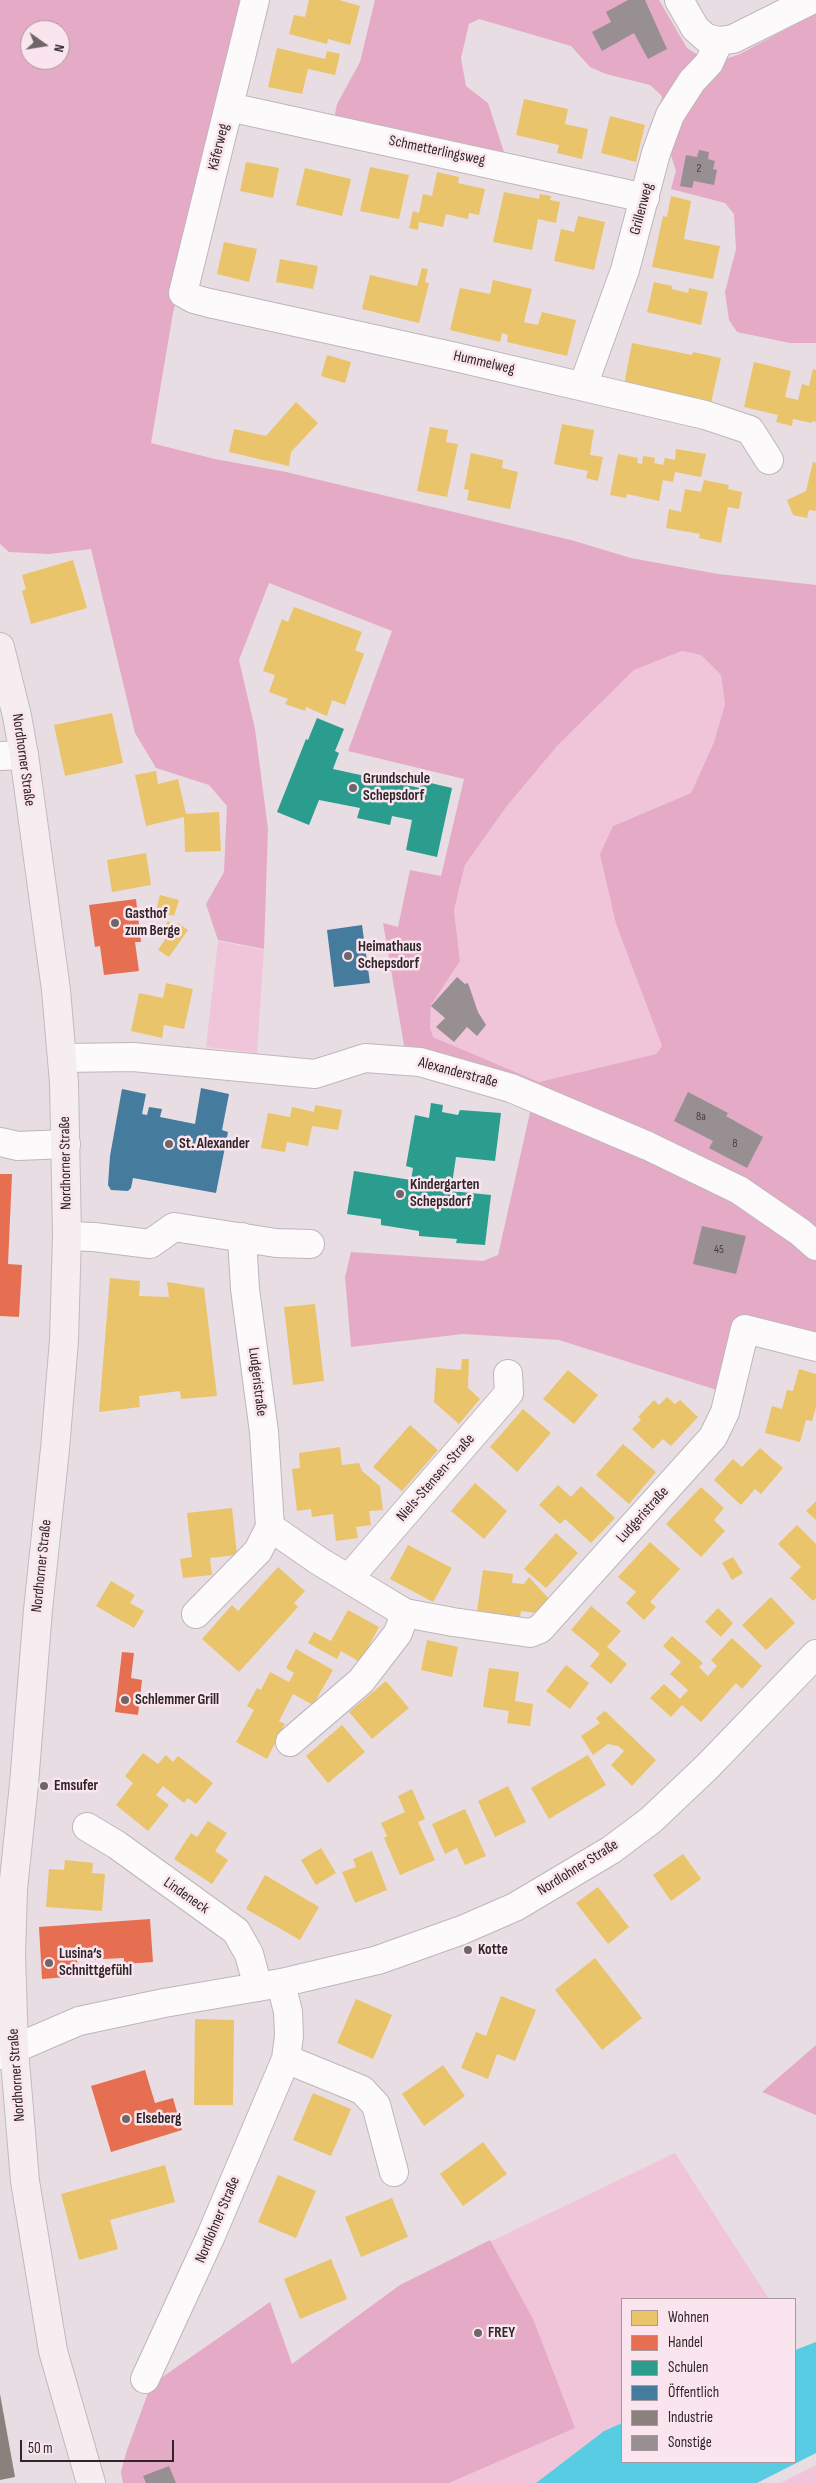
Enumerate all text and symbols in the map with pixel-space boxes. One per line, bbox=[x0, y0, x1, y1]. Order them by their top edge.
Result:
north arrow bbox=[20, 20, 70, 70]
text: N bbox=[50, 43, 68, 54]
street label: Käferweg bbox=[205, 122, 233, 172]
street label: Schmetterlingsweg bbox=[387, 132, 487, 170]
house number: 2 bbox=[697, 162, 701, 176]
street label: Grillenweg bbox=[626, 181, 658, 237]
street label: Hummelweg bbox=[452, 347, 516, 379]
street label: Nordhorner Straße bbox=[8, 712, 38, 808]
place label: Grundschule Schepsdorf bbox=[363, 770, 430, 805]
marker: Grundschule Schepsdorf bbox=[347, 782, 359, 794]
place label: Gasthof zum Berge bbox=[125, 905, 180, 940]
marker: Gasthof zum Berge bbox=[109, 917, 121, 929]
place label: Heimathaus Schepsdorf bbox=[358, 938, 422, 973]
marker: Heimathaus Schepsdorf bbox=[342, 950, 354, 962]
street label: Alexanderstraße bbox=[416, 1054, 500, 1092]
house number: 8a bbox=[696, 1110, 706, 1124]
street label: Nordhorner Straße bbox=[56, 1116, 76, 1210]
place label: St. Alexander bbox=[179, 1135, 250, 1153]
house number: 8 bbox=[732, 1137, 738, 1151]
marker: St. Alexander bbox=[163, 1138, 175, 1150]
place label: Kindergarten Schepsdorf bbox=[410, 1176, 479, 1211]
marker: Kindergarten Schepsdorf bbox=[394, 1188, 406, 1200]
house number: 45 bbox=[714, 1243, 724, 1257]
street label: Ludgeristraße bbox=[244, 1347, 270, 1417]
street label: Niels-Stensen-Straße bbox=[393, 1431, 479, 1525]
street label: Ludgeristraße bbox=[613, 1483, 673, 1547]
street label: Nordhorner Straße bbox=[28, 1519, 56, 1613]
place label: Schlemmer Grill bbox=[135, 1691, 219, 1709]
marker: Schlemmer Grill bbox=[119, 1694, 131, 1706]
place label: Emsufer bbox=[54, 1777, 98, 1795]
marker: Emsufer bbox=[38, 1780, 50, 1792]
street label: Nordlohner Straße bbox=[534, 1836, 622, 1900]
street label: Lindeneck bbox=[160, 1874, 212, 1918]
place label: Kotte bbox=[478, 1941, 508, 1959]
marker: Kotte bbox=[462, 1944, 474, 1956]
place label: Lusina‘s Schnittgefühl bbox=[59, 1945, 132, 1980]
marker: Lusina‘s Schnittgefühl bbox=[43, 1957, 55, 1969]
street label: Nordhorner Straße bbox=[5, 2028, 29, 2122]
place label: Elseberg bbox=[136, 2110, 181, 2128]
marker: Elseberg bbox=[120, 2113, 132, 2125]
street label: Nordlohner Straße bbox=[192, 2174, 244, 2266]
legend bbox=[621, 2298, 796, 2463]
text: Wohnen bbox=[668, 2308, 709, 2327]
place label: FREY bbox=[488, 2324, 515, 2342]
marker: FREY bbox=[472, 2327, 484, 2339]
text: Handel bbox=[668, 2333, 703, 2352]
text: Schulen bbox=[668, 2358, 708, 2377]
text: Öffentlich bbox=[668, 2383, 719, 2402]
text: Industrie bbox=[668, 2408, 713, 2427]
scale bar bbox=[22, 2430, 176, 2462]
text: Sonstige bbox=[668, 2433, 712, 2452]
text: 50 m bbox=[28, 2439, 53, 2458]

